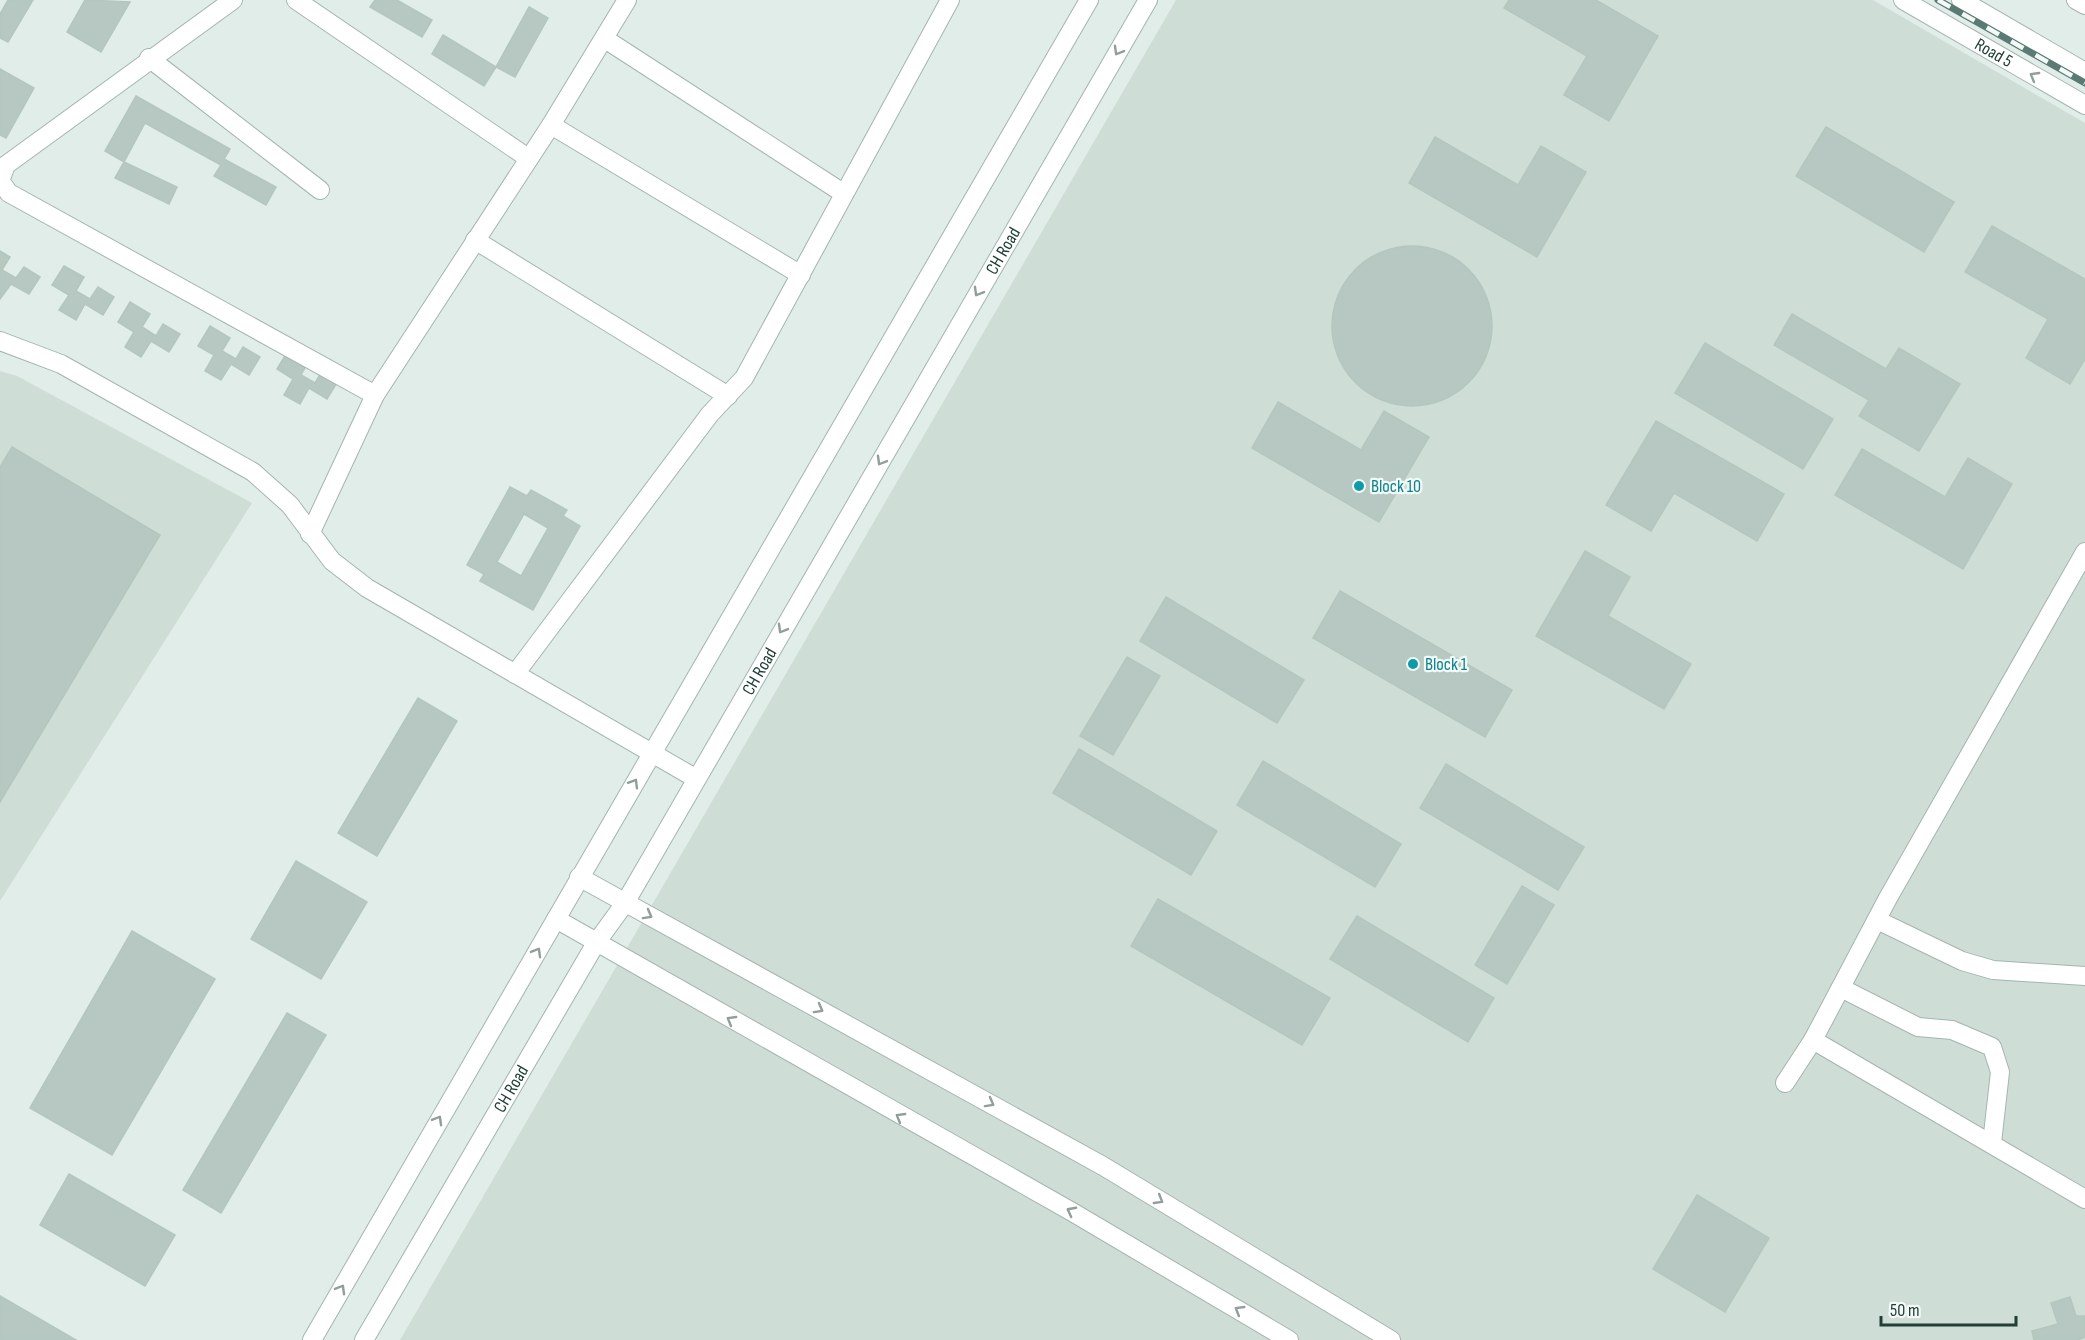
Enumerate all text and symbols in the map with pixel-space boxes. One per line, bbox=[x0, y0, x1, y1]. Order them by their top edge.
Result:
street label: Road 5 bbox=[1971, 34, 2016, 72]
one-way arrow bbox=[1114, 45, 1126, 55]
one-way arrow bbox=[2030, 72, 2040, 83]
street label: CH Road bbox=[981, 224, 1025, 278]
one-way arrow bbox=[974, 286, 986, 296]
one-way arrow bbox=[876, 455, 888, 465]
place label: Block 10 bbox=[1371, 476, 1421, 497]
marker: Block 10 bbox=[1352, 479, 1366, 493]
one-way arrow bbox=[778, 623, 790, 633]
street label: CH Road bbox=[738, 644, 781, 699]
place label: Block 1 bbox=[1425, 654, 1468, 675]
marker: Block 1 bbox=[1406, 657, 1420, 671]
one-way arrow bbox=[627, 779, 638, 789]
one-way arrow bbox=[642, 908, 652, 919]
one-way arrow bbox=[529, 948, 541, 958]
one-way arrow bbox=[813, 1002, 823, 1014]
one-way arrow bbox=[727, 1016, 737, 1027]
street label: CH Road bbox=[489, 1062, 533, 1116]
one-way arrow bbox=[984, 1096, 994, 1108]
one-way arrow bbox=[896, 1112, 906, 1124]
one-way arrow bbox=[431, 1116, 442, 1126]
one-way arrow bbox=[1153, 1192, 1163, 1204]
one-way arrow bbox=[1067, 1207, 1077, 1218]
one-way arrow bbox=[334, 1285, 345, 1295]
scale bar bbox=[1881, 1289, 2016, 1327]
text: 50 m bbox=[1890, 1300, 1920, 1321]
one-way arrow bbox=[1235, 1306, 1245, 1318]

